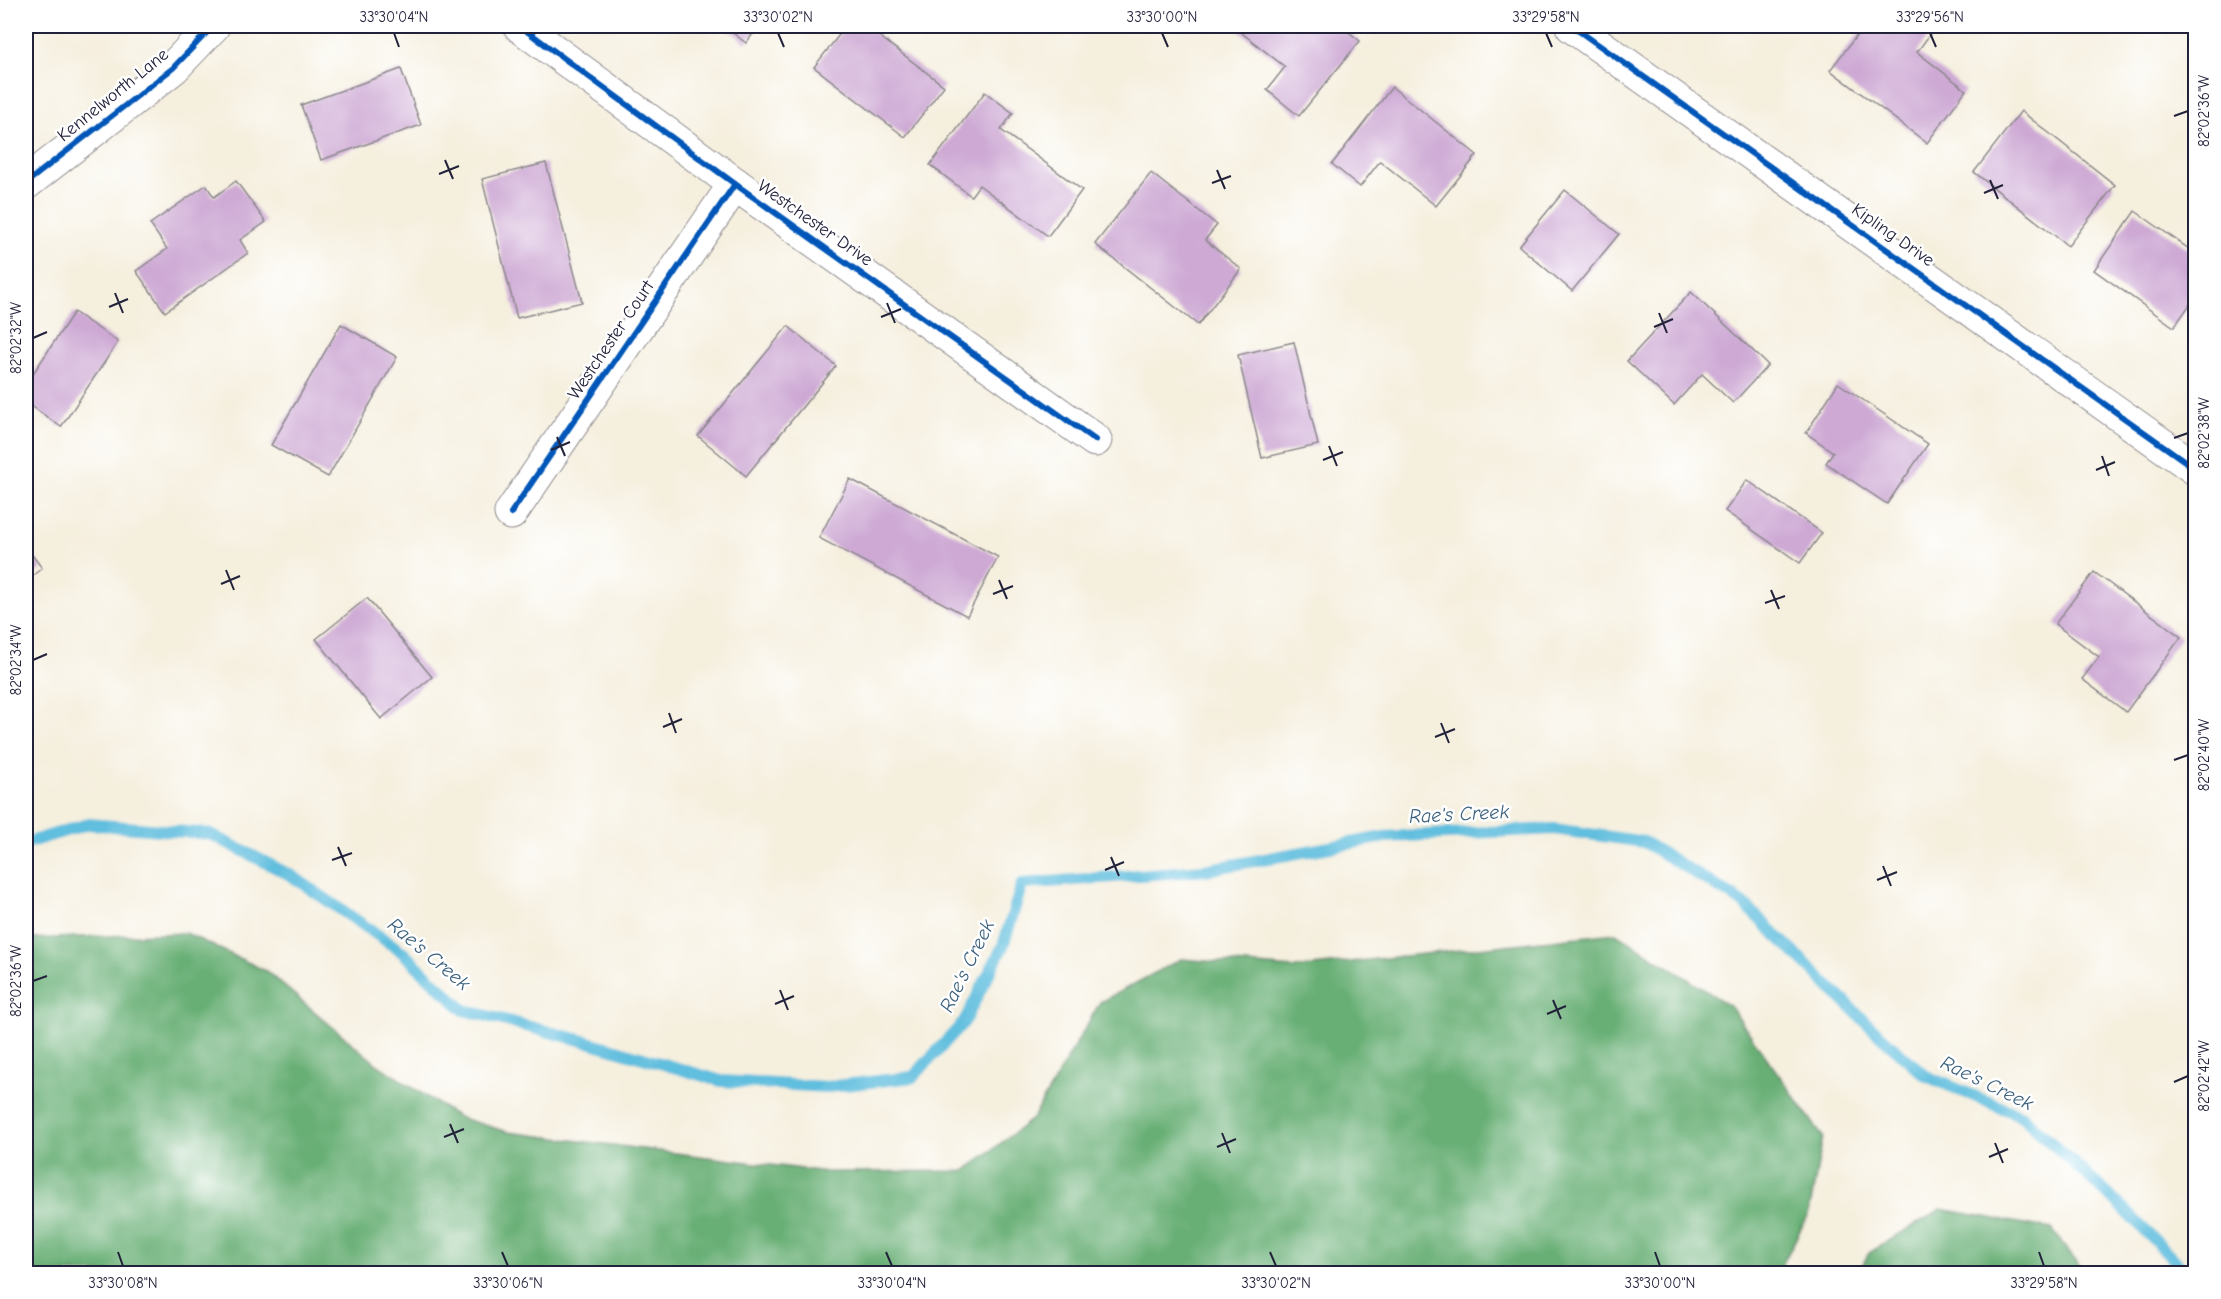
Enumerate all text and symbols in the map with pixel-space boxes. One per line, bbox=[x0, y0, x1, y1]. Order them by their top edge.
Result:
text: 33°30'04"N bbox=[360, 8, 428, 26]
text: 33°30'02"N bbox=[743, 8, 813, 26]
text: 33°30'00"N bbox=[1127, 8, 1197, 26]
text: 33°29'58"N bbox=[1512, 8, 1580, 26]
text: 33°29'56"N bbox=[1896, 8, 1964, 26]
street label: Kennelworth Lane bbox=[53, 44, 173, 146]
text: 82°02'36"W bbox=[2195, 75, 2213, 147]
street label: Westchester Drive bbox=[753, 175, 877, 271]
street label: Kipling Drive bbox=[1848, 199, 1938, 271]
street label: Westchester Court bbox=[563, 276, 659, 404]
text: 82°02'32"W bbox=[7, 302, 25, 374]
text: 82°02'38"W bbox=[2195, 397, 2213, 469]
text: 82°02'34"W bbox=[7, 624, 25, 696]
text: 82°02'40"W bbox=[2195, 719, 2213, 791]
water label: Rae's Creek bbox=[1408, 800, 1510, 828]
water label: Rae's Creek bbox=[383, 913, 475, 995]
water label: Rae's Creek bbox=[935, 916, 999, 1016]
text: 82°02'36"W bbox=[7, 945, 25, 1017]
text: 82°02'42"W bbox=[2195, 1040, 2213, 1112]
water label: Rae's Creek bbox=[1937, 1051, 2037, 1115]
text: 33°30'08"N bbox=[88, 1274, 158, 1292]
text: 33°30'06"N bbox=[473, 1274, 543, 1292]
text: 33°30'04"N bbox=[858, 1274, 926, 1292]
text: 33°30'02"N bbox=[1241, 1274, 1311, 1292]
text: 33°30'00"N bbox=[1625, 1274, 1695, 1292]
text: 33°29'58"N bbox=[2010, 1274, 2078, 1292]

